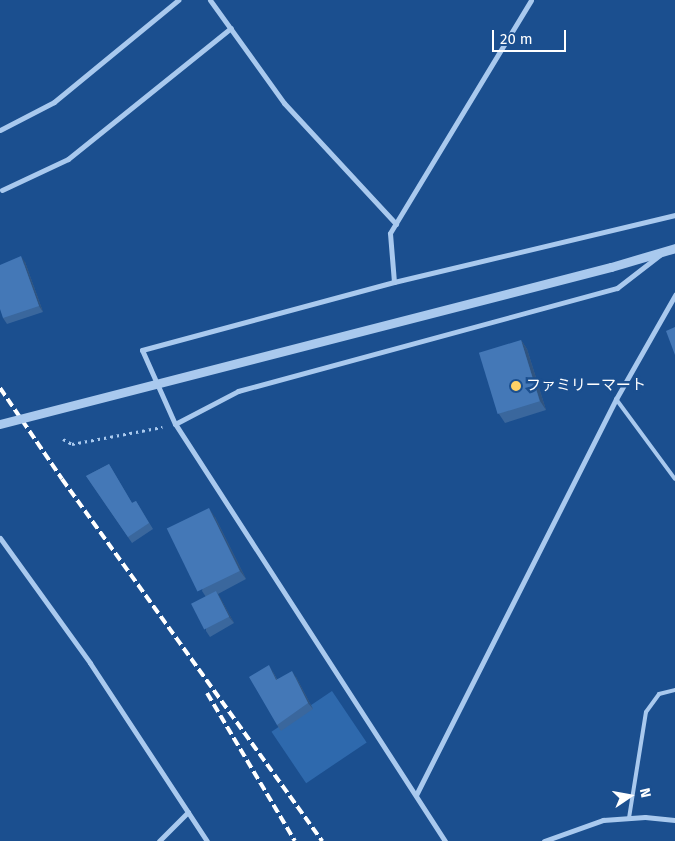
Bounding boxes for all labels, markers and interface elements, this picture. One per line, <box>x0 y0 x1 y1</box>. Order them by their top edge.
scale bar <box>495 20 569 52</box>
text: 20 m <box>500 30 533 48</box>
place label: ファミリーマート <box>526 377 646 395</box>
marker: ファミリーマート <box>510 380 522 392</box>
north arrow <box>605 771 655 821</box>
text: N <box>636 786 654 799</box>

